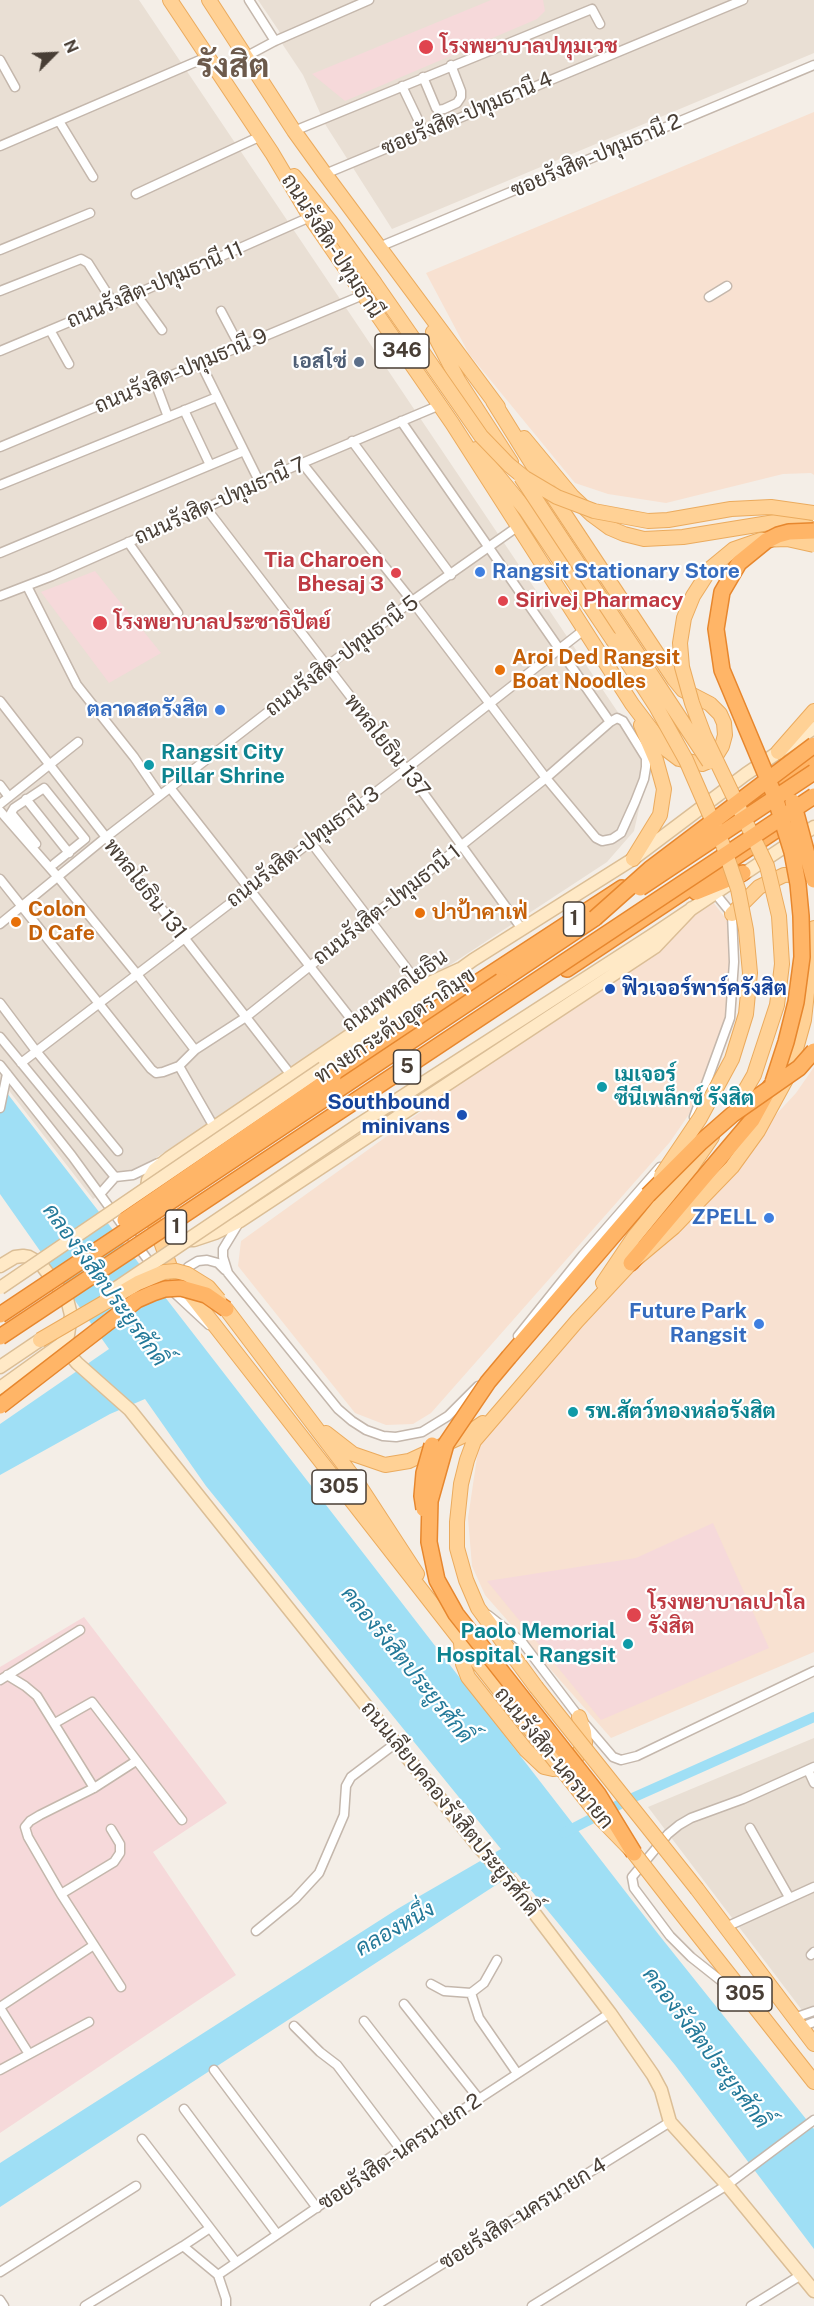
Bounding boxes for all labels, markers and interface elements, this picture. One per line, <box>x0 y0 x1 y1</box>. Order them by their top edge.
north arrow <box>24 24 84 84</box>
place label: โรงพยาบาลปทุมเวช <box>440 34 618 60</box>
text: N <box>60 37 82 56</box>
marker: โรงพยาบาลปทุมเวช <box>417 38 435 56</box>
district label: รังสิต <box>197 47 269 87</box>
street label: ซอยรังสิต-ปทุมธานี 4 <box>378 67 556 161</box>
street label: ซอยรังสิต-ปทุมธานี 2 <box>507 109 685 203</box>
street label: ถนนรังสิต-ปทุมธานี <box>276 169 388 323</box>
street label: ถนนรังสิต-ปทุมธานี 11 <box>63 236 247 334</box>
street label: ถนนรังสิต-ปทุมธานี 9 <box>91 323 271 419</box>
road number: 346 <box>375 334 429 368</box>
place label: เอสโซ่ <box>292 349 347 375</box>
marker: เอสโซ่ <box>352 355 366 369</box>
street label: ถนนรังสิต-ปทุมธานี 7 <box>131 452 309 550</box>
place label: Tia Charoen Bhesaj 3 <box>264 548 384 598</box>
place label: Rangsit Stationary Store <box>492 559 740 585</box>
marker: Rangsit Stationary Store <box>473 565 487 579</box>
marker: Tia Charoen Bhesaj 3 <box>389 566 403 580</box>
place label: Sirivej Pharmacy <box>515 588 683 614</box>
street label: ถนนรังสิต-ปทุมธานี 5 <box>260 590 424 722</box>
marker: Sirivej Pharmacy <box>496 594 510 608</box>
place label: โรงพยาบาลประชาธิปัตย์ <box>114 610 331 636</box>
marker: โรงพยาบาลประชาธิปัตย์ <box>91 614 109 632</box>
place label: Aroi Ded Rangsit Boat Noodles <box>512 645 680 695</box>
marker: Aroi Ded Rangsit Boat Noodles <box>493 663 507 677</box>
street label: พหลโยธิน 137 <box>339 689 435 803</box>
place label: ตลาดสดรังสิต <box>87 697 208 723</box>
marker: ตลาดสดรังสิต <box>213 703 227 717</box>
place label: Rangsit City Pillar Shrine <box>161 740 285 790</box>
marker: Rangsit City Pillar Shrine <box>142 758 156 772</box>
street label: ถนนรังสิต-ปทุมธานี 3 <box>221 781 385 913</box>
street label: พหลโยธิน 131 <box>98 834 192 944</box>
street label: ถนนรังสิต-ปทุมธานี 1 <box>308 839 466 971</box>
place label: Colon D Cafe <box>28 897 95 947</box>
place label: ปาป้าคาเฟ่ <box>432 900 528 926</box>
road number: 1 <box>564 902 584 936</box>
marker: ปาป้าคาเฟ่ <box>413 906 427 920</box>
marker: Colon D Cafe <box>9 915 23 929</box>
street label: ถนนพหลโยธิน <box>337 944 453 1038</box>
street label: ทางยกระดับอุตราภิมุข <box>310 963 480 1089</box>
place label: ฟิวเจอร์พาร์ครังสิต <box>622 976 787 1002</box>
marker: ฟิวเจอร์พาร์ครังสิต <box>603 982 617 996</box>
road number: 5 <box>394 1050 420 1084</box>
place label: เมเจอร์ ซีนีเพล็กซ์ รังสิต <box>614 1062 754 1112</box>
marker: เมเจอร์ ซีนีเพล็กซ์ รังสิต <box>595 1080 609 1094</box>
place label: Southbound minivans <box>327 1090 450 1140</box>
marker: Southbound minivans <box>455 1108 469 1122</box>
water label: คลองรังสิตประยูรศักดิ์ <box>37 1199 173 1371</box>
place label: ZPELL <box>692 1205 757 1231</box>
road number: 1 <box>166 1210 186 1244</box>
marker: ZPELL <box>762 1211 776 1225</box>
place label: Future Park Rangsit <box>629 1299 747 1349</box>
marker: Future Park Rangsit <box>752 1317 766 1331</box>
place label: รพ.สัตว์ทองหล่อรังสิต <box>585 1399 776 1425</box>
marker: รพ.สัตว์ทองหล่อรังสิต <box>566 1405 580 1419</box>
road number: 305 <box>312 1470 366 1504</box>
water label: คลองรังสิตประยูรศักดิ์ <box>335 1581 479 1749</box>
place label: โรงพยาบาลเปาโล รังสิต <box>648 1590 805 1640</box>
marker: โรงพยาบาลเปาโล รังสิต <box>625 1606 643 1624</box>
place label: Paolo Memorial Hospital - Rangsit <box>436 1619 616 1669</box>
marker: Paolo Memorial Hospital - Rangsit <box>621 1637 635 1651</box>
street label: ถนนรังสิต-นครนายก <box>489 1682 619 1834</box>
street label: ถนนเลียบคลองรังสิตประยูรศักดิ์ <box>356 1697 544 1921</box>
water label: คลองหนึ่ง <box>351 1896 439 1962</box>
water label: คลองรังสิตประยูรศักดิ์ <box>637 1962 775 2134</box>
road number: 305 <box>718 1977 772 2011</box>
street label: ซอยรังสิต-นครนายก 2 <box>314 2088 486 2216</box>
street label: ซอยรังสิต-นครนายก 4 <box>435 2152 611 2276</box>

